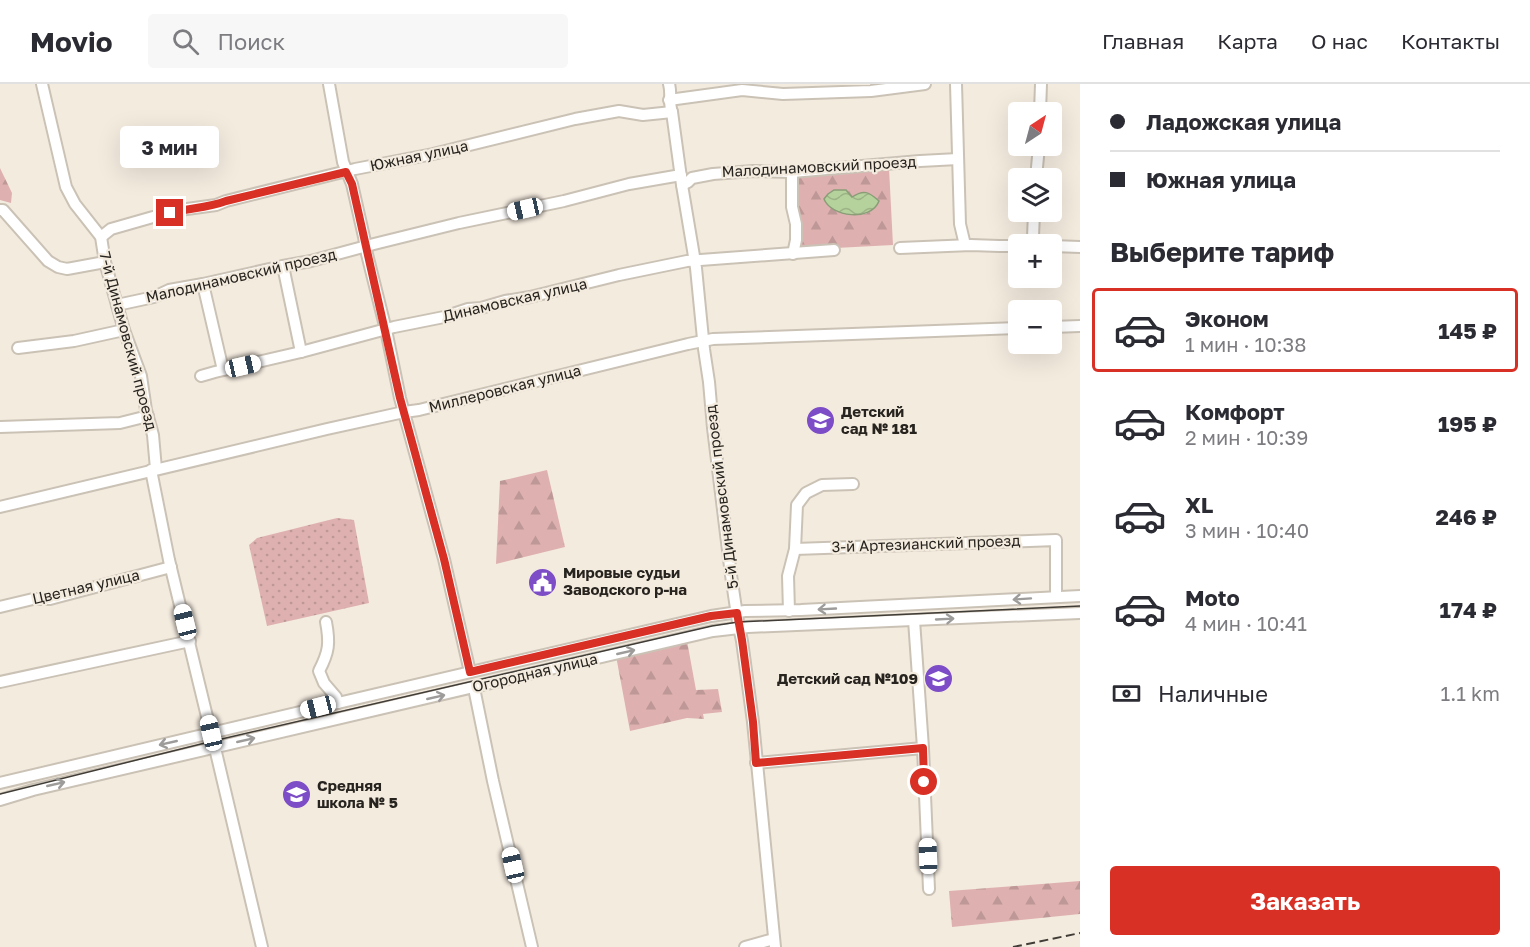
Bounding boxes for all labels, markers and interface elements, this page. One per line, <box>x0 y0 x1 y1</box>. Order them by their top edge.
search box <box>148 14 568 68</box>
text: Movio <box>30 25 112 58</box>
icon: search <box>169 25 202 58</box>
text: Поиск <box>217 28 285 55</box>
text: Главная <box>1102 28 1184 54</box>
text: Карта <box>1217 28 1278 54</box>
text: О нас <box>1311 28 1368 54</box>
text: Контакты <box>1401 28 1500 54</box>
north arrow <box>1008 102 1062 156</box>
map controls <box>1008 102 1062 354</box>
text: Ладожская улица <box>1146 108 1341 135</box>
callout: 3 мин <box>120 126 219 168</box>
text: 3 мин <box>142 135 198 159</box>
street label: Южная улица <box>368 136 470 174</box>
street label: Малодинамовский проезд <box>721 152 917 180</box>
text: Южная улица <box>1146 166 1296 193</box>
button: layers <box>1008 168 1062 222</box>
car <box>505 196 545 222</box>
route end <box>156 199 183 226</box>
button: + <box>1008 234 1062 288</box>
text: Выберите тариф <box>1110 236 1334 268</box>
street label: Малодинамовский проезд <box>144 244 338 306</box>
street label: 7-й Динамовский проезд <box>96 249 162 432</box>
street label: Динамовская улица <box>441 274 589 324</box>
button: − <box>1008 300 1062 354</box>
icon: car <box>1113 303 1167 357</box>
text: Эконом <box>1185 305 1269 332</box>
text: 145 ₽ <box>1438 317 1497 344</box>
text: 1 мин · 10:38 <box>1185 332 1307 356</box>
car <box>223 353 263 379</box>
street label: Миллеровская улица <box>427 360 583 416</box>
icon: car <box>1113 396 1167 450</box>
text: Комфорт <box>1185 398 1285 425</box>
place label: Детский сад № 181 <box>841 402 917 437</box>
street label: 5-й Динамовский проезд <box>701 404 741 590</box>
school or university icon: Детский сад № 181 <box>804 405 836 437</box>
text: 195 ₽ <box>1438 410 1497 437</box>
text: 2 мин · 10:39 <box>1185 425 1308 449</box>
icon: car <box>1113 489 1167 543</box>
text: XL <box>1185 491 1213 518</box>
text: 246 ₽ <box>1436 503 1497 530</box>
text: 3 мин · 10:40 <box>1185 518 1309 542</box>
street label: 3-й Артезианский проезд <box>831 531 1021 555</box>
place label: Мировые судьи Заводского р-на <box>563 563 687 598</box>
street label: Цветная улица <box>30 565 141 607</box>
public building icon: Мировые судьи Заводского р-на <box>526 566 558 598</box>
icon: car <box>1113 582 1167 636</box>
text: Moto <box>1185 584 1240 611</box>
one-way arrow <box>1012 594 1032 605</box>
text: 174 ₽ <box>1440 596 1497 623</box>
car <box>172 602 198 642</box>
one-way arrow <box>817 604 837 615</box>
text: 4 мин · 10:41 <box>1185 611 1307 635</box>
one-way arrow <box>934 613 954 624</box>
one-way arrow <box>616 645 635 657</box>
street label: Огородная улица <box>470 649 599 695</box>
school or university icon: Детский сад №109 <box>923 663 955 695</box>
place label: Детский сад №109 <box>777 669 918 687</box>
icon: cash <box>1110 677 1143 710</box>
text: Наличные <box>1158 680 1268 707</box>
text: 1.1 km <box>1441 681 1500 705</box>
one-way arrow <box>427 690 446 702</box>
car <box>298 694 338 720</box>
car <box>198 713 224 753</box>
one-way arrow <box>236 734 256 745</box>
one-way arrow <box>159 738 178 750</box>
route start <box>910 768 937 795</box>
place label: Средняя школа № 5 <box>317 776 398 811</box>
one-way arrow <box>47 778 66 790</box>
school or university icon: Средняя школа № 5 <box>280 779 312 811</box>
car <box>918 838 938 874</box>
car <box>500 845 526 885</box>
button: Заказать <box>1110 866 1500 935</box>

